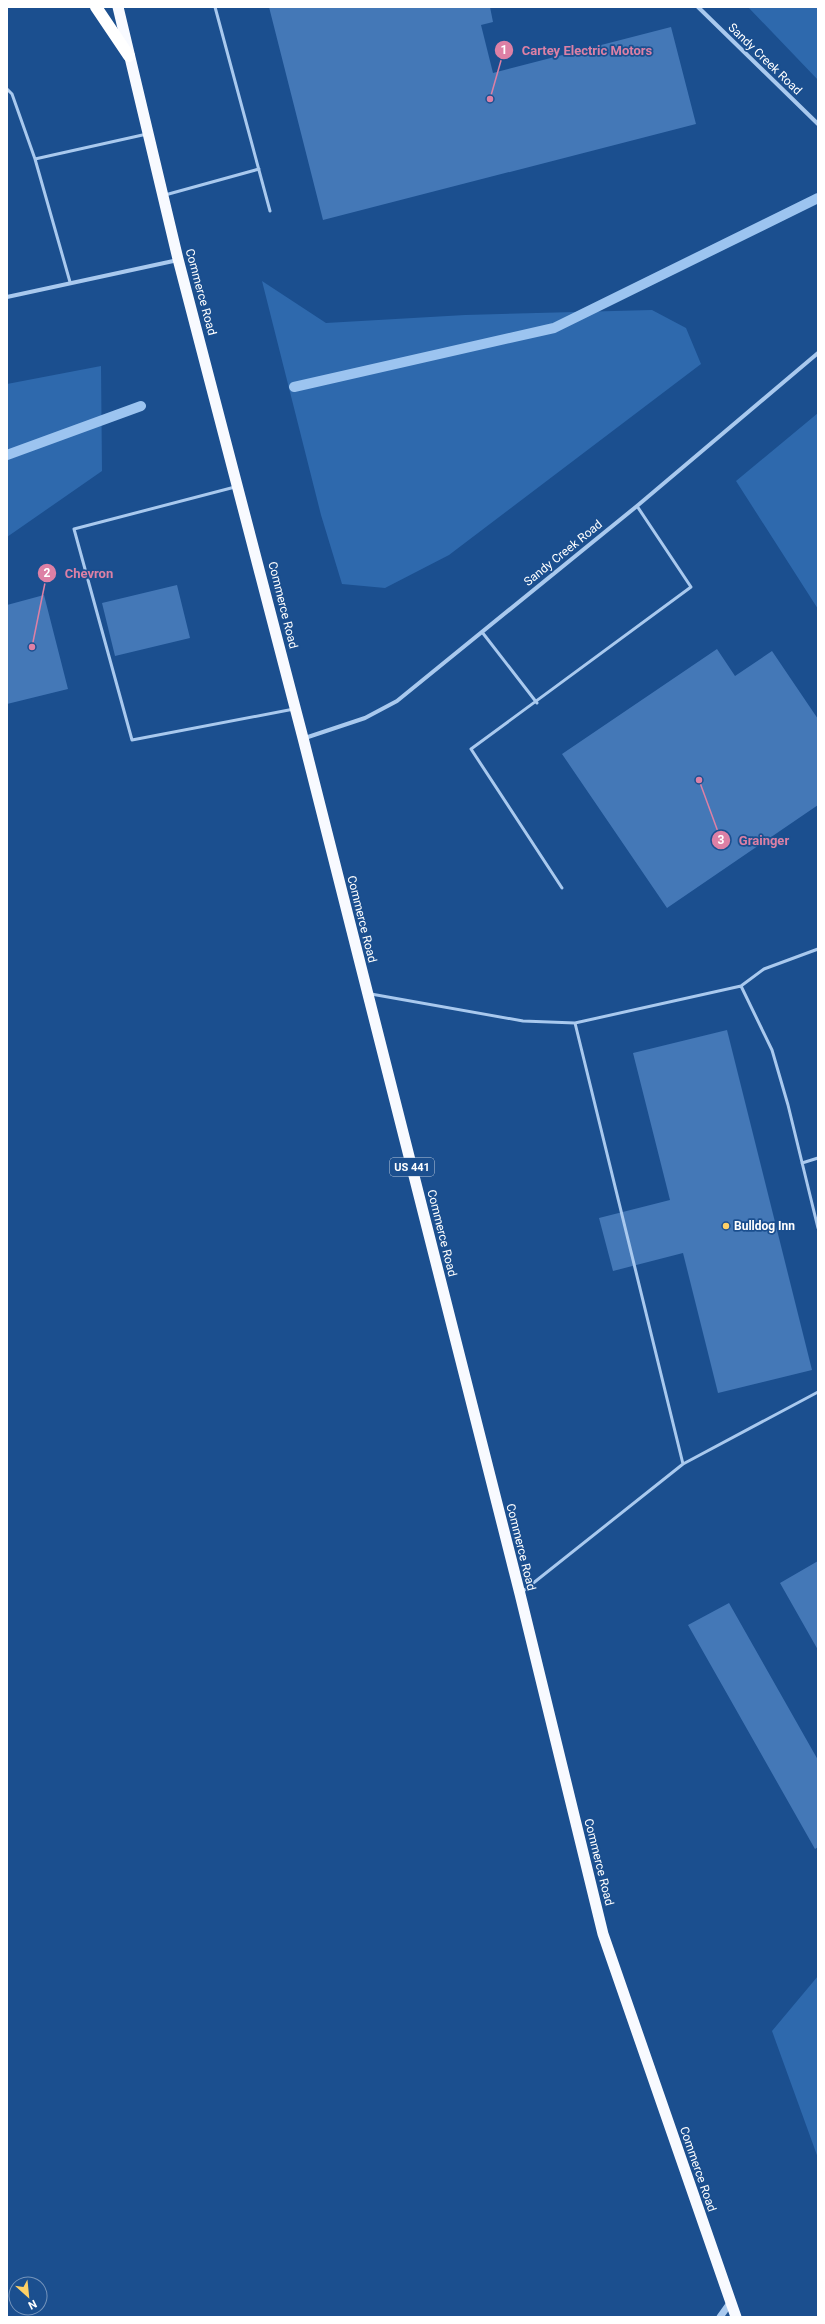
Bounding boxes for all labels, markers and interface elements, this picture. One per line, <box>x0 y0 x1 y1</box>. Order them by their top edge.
street label: Sandy Creek Road <box>725 20 805 98</box>
callout: Cartey Electric Motors <box>494 38 660 63</box>
text: 1 <box>501 43 507 57</box>
text: Cartey Electric Motors <box>522 43 653 58</box>
street label: Commerce Road <box>183 247 219 337</box>
street label: Sandy Creek Road <box>521 517 605 589</box>
street label: Commerce Road <box>265 560 301 650</box>
callout: Chevron <box>37 561 121 586</box>
text: 2 <box>44 566 51 580</box>
text: Chevron <box>65 566 113 581</box>
callout: Grainger <box>711 828 797 853</box>
text: 3 <box>718 833 725 847</box>
text: Grainger <box>739 833 789 848</box>
street label: Commerce Road <box>344 874 380 964</box>
road number: US 441 <box>390 1158 434 1176</box>
street label: Commerce Road <box>424 1188 460 1278</box>
place label: Bulldog Inn <box>734 1219 795 1233</box>
marker: Bulldog Inn <box>721 1221 731 1231</box>
street label: Commerce Road <box>503 1502 539 1592</box>
street label: Commerce Road <box>581 1817 617 1907</box>
street label: Commerce Road <box>677 2125 719 2213</box>
north arrow <box>8 2276 48 2316</box>
text: N <box>26 2297 39 2312</box>

